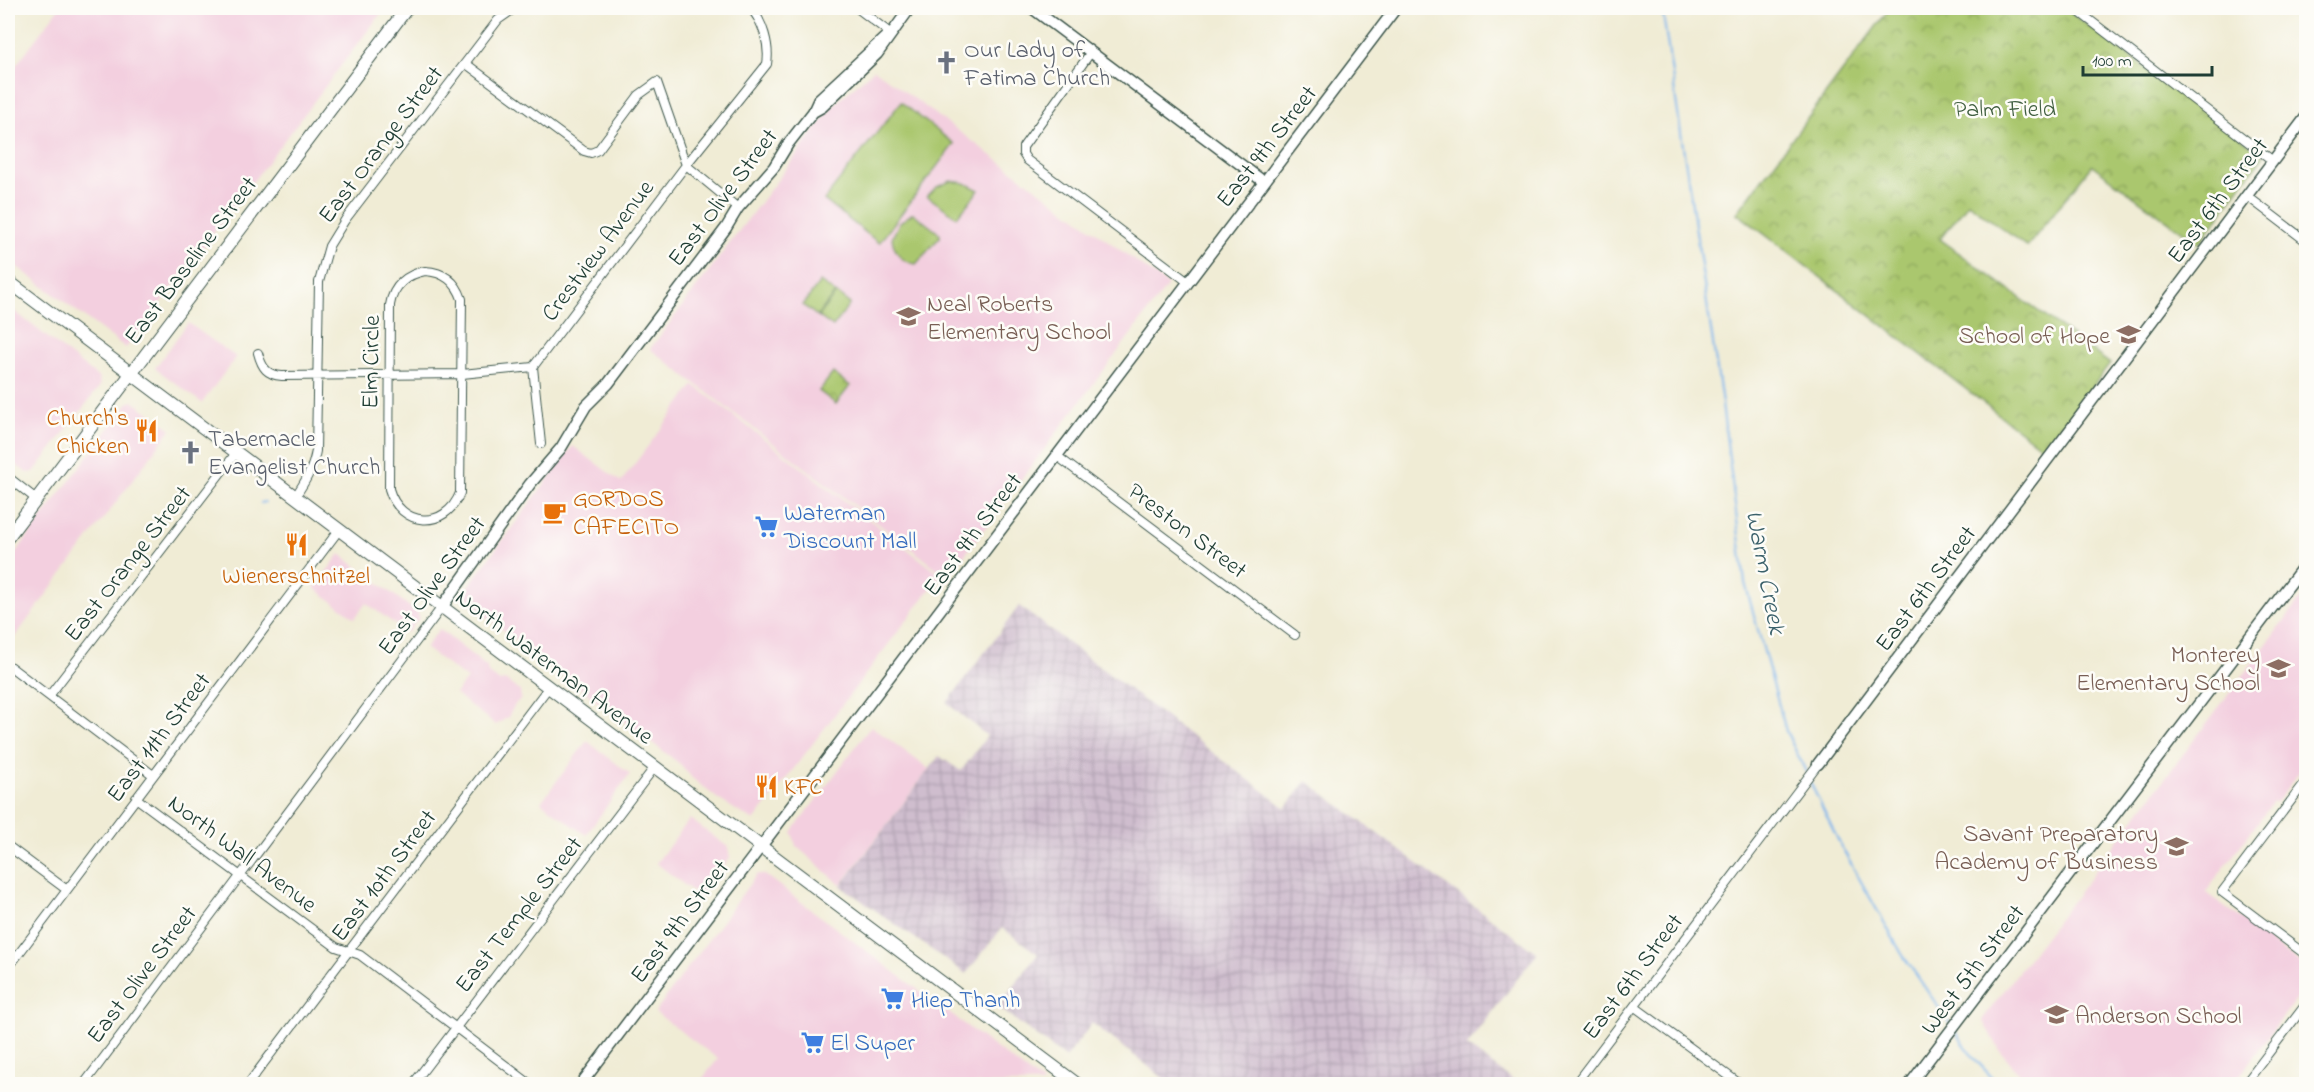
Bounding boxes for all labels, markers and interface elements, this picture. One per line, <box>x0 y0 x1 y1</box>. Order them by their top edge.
place label: Our Lady of Fatima Church <box>963 34 1110 97</box>
scale bar <box>2083 39 2212 77</box>
text: 100 m <box>2092 49 2132 75</box>
church icon: Our Lady of Fatima Church <box>933 50 959 76</box>
street label: East Orange Street <box>311 59 453 232</box>
street label: East 9th Street <box>1209 79 1327 216</box>
park label: Palm Field <box>1954 93 2057 128</box>
street label: East Olive Street <box>660 122 788 275</box>
street label: East 6th Street <box>2160 131 2278 272</box>
street label: East Baseline Street <box>117 170 267 353</box>
street label: Crestview Avenue <box>534 173 664 330</box>
place label: Neal Roberts Elementary School <box>927 288 1111 352</box>
school or university icon: Neal Roberts Elementary School <box>896 304 922 330</box>
street label: Elm Circle <box>354 315 391 409</box>
place label: School of Hope <box>1958 320 2110 355</box>
school or university icon: School of Hope <box>2115 322 2141 348</box>
place label: Church's Chicken <box>47 402 129 465</box>
restaurant icon: Church's Chicken <box>134 418 160 444</box>
place label: Tabernacle Evangelist Church <box>208 423 381 486</box>
church icon: Tabernacle Evangelist Church <box>177 439 203 465</box>
street label: East 9th Street <box>916 466 1032 605</box>
street label: Preston Street <box>1119 475 1254 589</box>
street label: East Orange Street <box>57 479 201 650</box>
place label: GORDOS CAFECITO <box>573 483 679 546</box>
place label: Waterman Discount Mall <box>783 497 916 560</box>
cafe icon: GORDOS CAFECITO <box>542 499 568 525</box>
water label: Warm Creek <box>1733 507 1795 640</box>
street label: East Olive Street <box>370 509 496 664</box>
supermarket icon: Waterman Discount Mall <box>753 513 779 539</box>
street label: East 6th Street <box>1868 519 1986 660</box>
restaurant icon: Wienerschnitzel <box>283 532 309 558</box>
place label: Wienerschnitzel <box>222 560 370 595</box>
street label: North Waterman Avenue <box>447 582 660 755</box>
place label: Monterey Elementary School <box>2076 639 2260 703</box>
school or university icon: Monterey Elementary School <box>2265 655 2291 681</box>
street label: East 11th Street <box>99 666 221 811</box>
place label: KFC <box>784 771 822 806</box>
restaurant icon: KFC <box>753 773 779 799</box>
street label: North Wall Avenue <box>159 787 324 923</box>
street label: East 10th Street <box>324 803 446 950</box>
place label: Savant Preparatory Academy of Business <box>1934 818 2158 882</box>
street label: East Temple Street <box>448 830 592 1001</box>
school or university icon: Savant Preparatory Academy of Business <box>2163 834 2189 860</box>
street label: East 9th Street <box>623 853 739 992</box>
street label: West 5th Street <box>1913 898 2035 1043</box>
street label: East Olive Street <box>79 899 207 1052</box>
street label: East 6th Street <box>1575 907 1693 1048</box>
place label: Hiep Thanh <box>911 984 1020 1019</box>
supermarket icon: Hiep Thanh <box>880 986 906 1012</box>
place label: Anderson School <box>2075 1000 2242 1035</box>
school or university icon: Anderson School <box>2044 1002 2070 1028</box>
place label: El Super <box>830 1027 915 1062</box>
supermarket icon: El Super <box>799 1029 825 1055</box>

